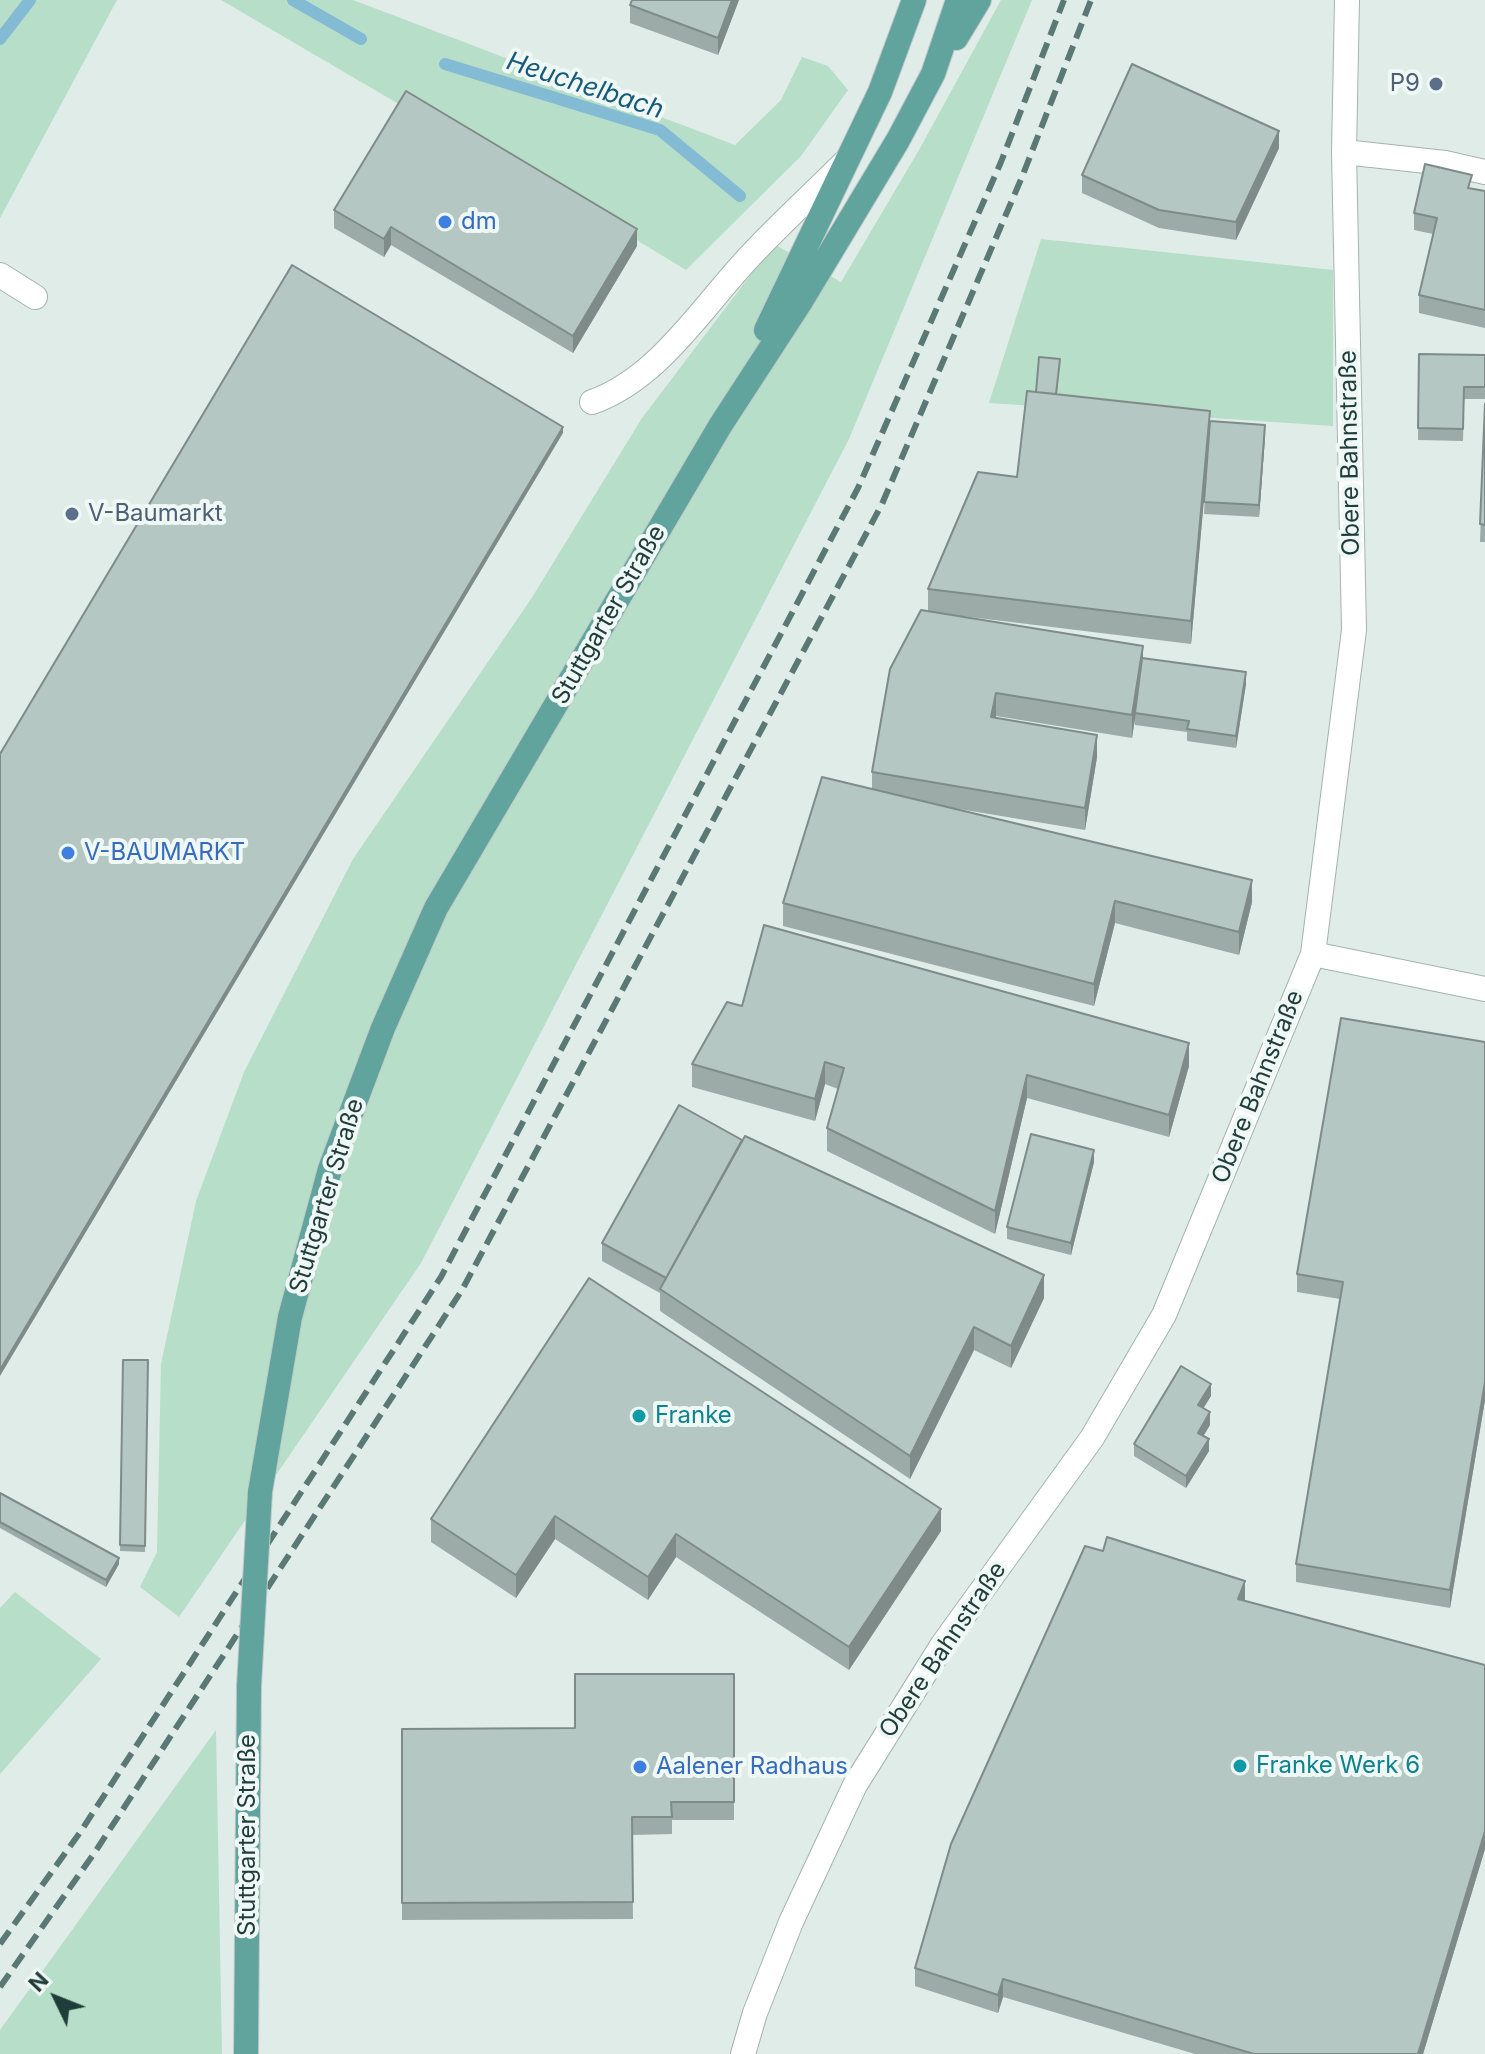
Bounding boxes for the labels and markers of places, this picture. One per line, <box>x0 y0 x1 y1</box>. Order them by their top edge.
place label: P9 <box>1390 70 1420 98</box>
marker: P9 <box>1427 75 1445 93</box>
place label: dm <box>461 208 497 236</box>
marker: dm <box>436 213 454 231</box>
place label: V-Baumarkt <box>88 500 223 528</box>
marker: V-Baumarkt <box>63 505 81 523</box>
place label: V-BAUMARKT <box>84 839 245 867</box>
marker: V-BAUMARKT <box>59 844 77 862</box>
place label: Franke <box>655 1402 732 1430</box>
marker: Franke <box>630 1407 648 1425</box>
place label: Franke Werk 6 <box>1256 1752 1420 1780</box>
place label: Aalener Radhaus <box>656 1753 848 1781</box>
marker: Franke Werk 6 <box>1231 1757 1249 1775</box>
marker: Aalener Radhaus <box>631 1758 649 1776</box>

